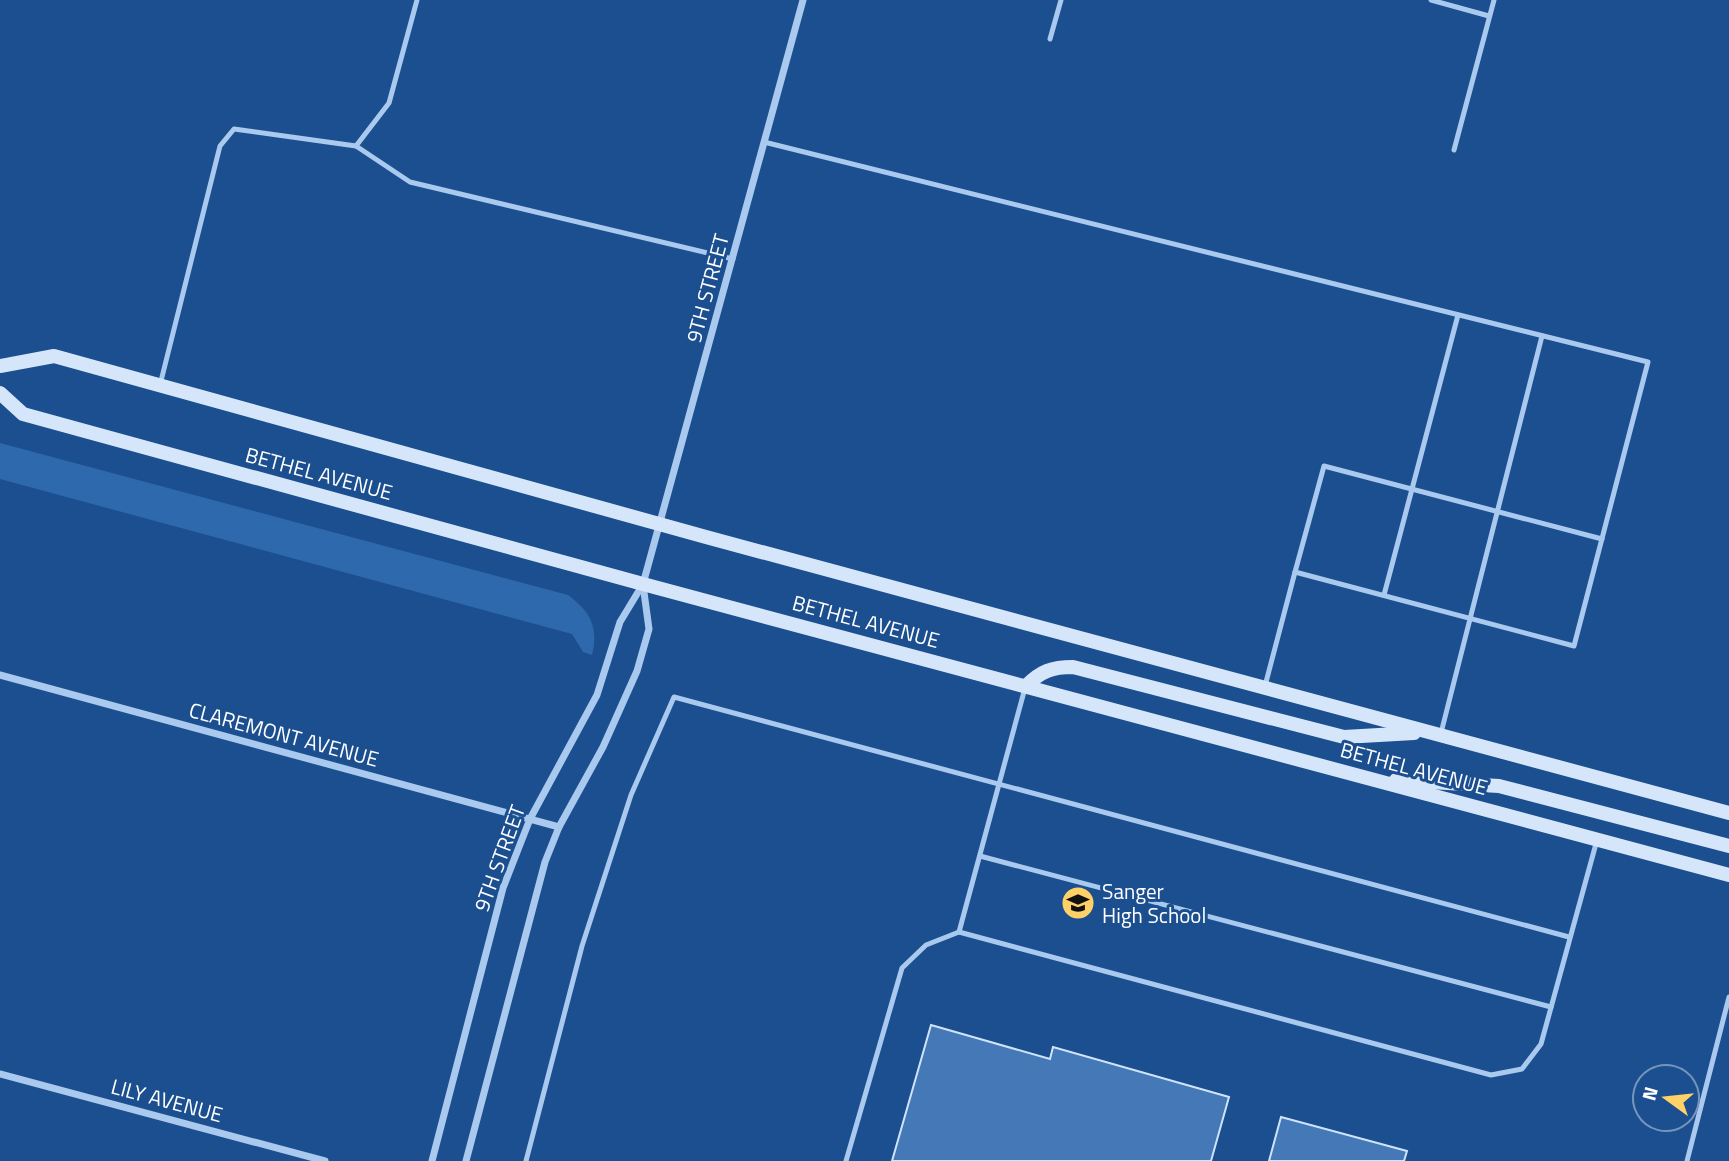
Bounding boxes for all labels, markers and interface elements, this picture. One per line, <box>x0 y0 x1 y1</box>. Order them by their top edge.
street label: 9TH STREET <box>677 230 737 346</box>
street label: BETHEL AVENUE <box>242 438 396 508</box>
street label: BETHEL AVENUE <box>789 586 943 656</box>
street label: CLAREMONT AVENUE <box>186 693 382 775</box>
street label: BETHEL AVENUE <box>1337 733 1491 803</box>
street label: 9TH STREET <box>465 800 533 916</box>
place label: Sanger High School <box>1102 875 1206 931</box>
school or university icon: Sanger High School <box>1059 884 1097 922</box>
north arrow <box>1631 1063 1701 1133</box>
street label: LILY AVENUE <box>108 1070 226 1130</box>
text: N <box>1633 1083 1665 1104</box>

